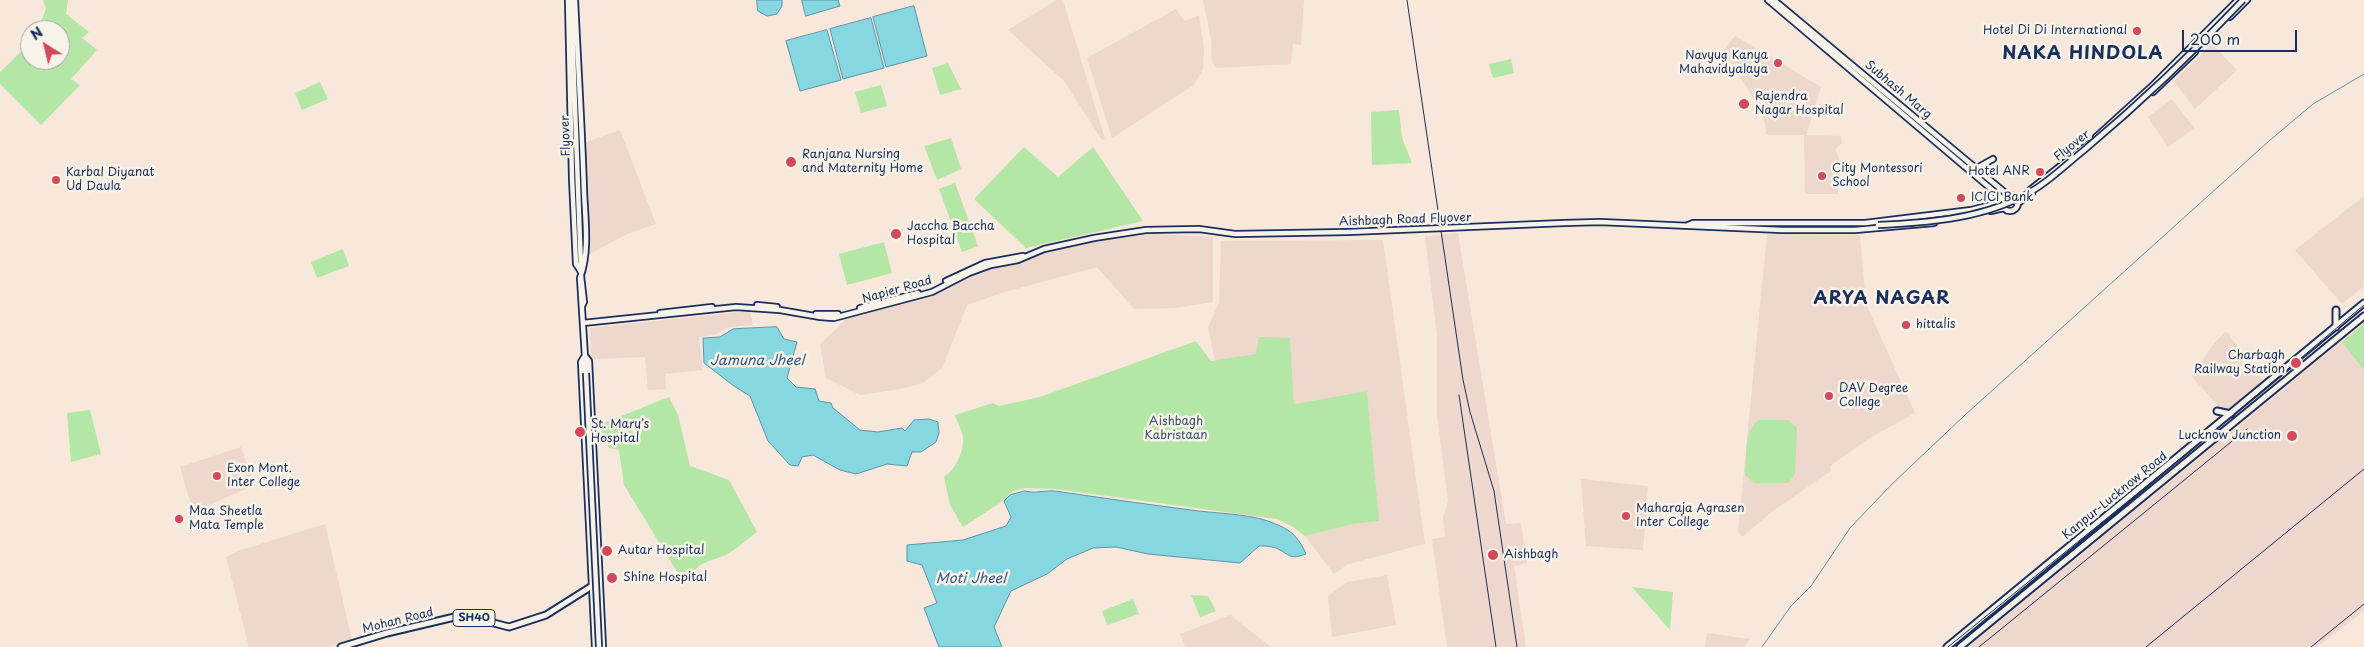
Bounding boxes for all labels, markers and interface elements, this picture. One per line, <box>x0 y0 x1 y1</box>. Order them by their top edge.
north arrow <box>20 20 70 70</box>
scale bar <box>2184 20 2299 52</box>
text: N <box>26 22 47 45</box>
place label: Hotel Di Di International <box>1983 24 2127 38</box>
marker: Hotel Di Di International <box>2131 25 2143 37</box>
text: 200 m <box>2190 27 2240 50</box>
district label: NAKA HINDOLA <box>2001 43 2165 65</box>
place label: Navyug Kanya Mahavidyalaya <box>1679 49 1768 77</box>
marker: Navyug Kanya Mahavidyalaya <box>1772 57 1784 69</box>
street label: Subhash Marg <box>1862 58 1934 122</box>
place label: Rajendra Nagar Hospital <box>1755 90 1844 118</box>
marker: Rajendra Nagar Hospital <box>1737 97 1751 111</box>
street label: Flyover <box>558 115 574 157</box>
street label: Flyover <box>2051 127 2093 165</box>
place label: Ranjana Nursing and Maternity Home <box>802 148 923 176</box>
marker: Ranjana Nursing and Maternity Home <box>784 155 798 169</box>
place label: City Montessori School <box>1832 162 1923 190</box>
place label: Hotel ANR <box>1968 165 2030 179</box>
place label: Karbal Diyanat Ud Daula <box>66 166 154 194</box>
marker: Hotel ANR <box>2034 166 2046 178</box>
marker: City Montessori School <box>1816 170 1828 182</box>
marker: Karbal Diyanat Ud Daula <box>50 174 62 186</box>
place label: ICICI Bank <box>1971 191 2033 205</box>
marker: ICICI Bank <box>1955 192 1967 204</box>
street label: Aishbagh Road Flyover <box>1339 210 1471 230</box>
place label: Jaccha Baccha Hospital <box>907 220 994 248</box>
marker: Jaccha Baccha Hospital <box>889 227 903 241</box>
street label: Napier Road <box>861 273 933 307</box>
district label: ARYA NAGAR <box>1812 288 1952 310</box>
place label: hittalis <box>1916 318 1955 332</box>
marker: hittalis <box>1900 319 1912 331</box>
place label: Charbagh Railway Station <box>2194 349 2285 377</box>
water label: Jamuna Jheel <box>710 353 804 369</box>
marker: Charbagh Railway Station <box>2289 356 2303 370</box>
place label: DAV Degree College <box>1839 382 1909 410</box>
marker: DAV Degree College <box>1823 390 1835 402</box>
park label: Aishbagh Kabristaan <box>1144 415 1208 443</box>
place label: St. Mary's Hospital <box>591 418 649 446</box>
marker: St. Mary's Hospital <box>573 425 587 439</box>
place label: Lucknow Junction <box>2178 429 2281 443</box>
marker: Lucknow Junction <box>2285 429 2299 443</box>
street label: Kanpur-Lucknow Road <box>2060 449 2170 543</box>
place label: Exon Mont. Inter College <box>227 462 300 490</box>
marker: Exon Mont. Inter College <box>211 470 223 482</box>
place label: Maharaja Agrasen Inter College <box>1636 502 1744 530</box>
place label: Maa Sheetla Mata Temple <box>189 505 264 533</box>
marker: Maharaja Agrasen Inter College <box>1620 510 1632 522</box>
marker: Maa Sheetla Mata Temple <box>173 513 185 525</box>
marker: Autar Hospital <box>600 544 614 558</box>
place label: Autar Hospital <box>618 544 705 558</box>
marker: Aishbagh <box>1486 548 1500 562</box>
place label: Aishbagh <box>1504 548 1558 562</box>
marker: Shine Hospital <box>605 571 619 585</box>
place label: Shine Hospital <box>623 571 707 585</box>
water label: Moti Jheel <box>936 571 1006 587</box>
street label: Mohan Road <box>361 605 435 637</box>
road number: SH40 <box>453 610 495 626</box>

